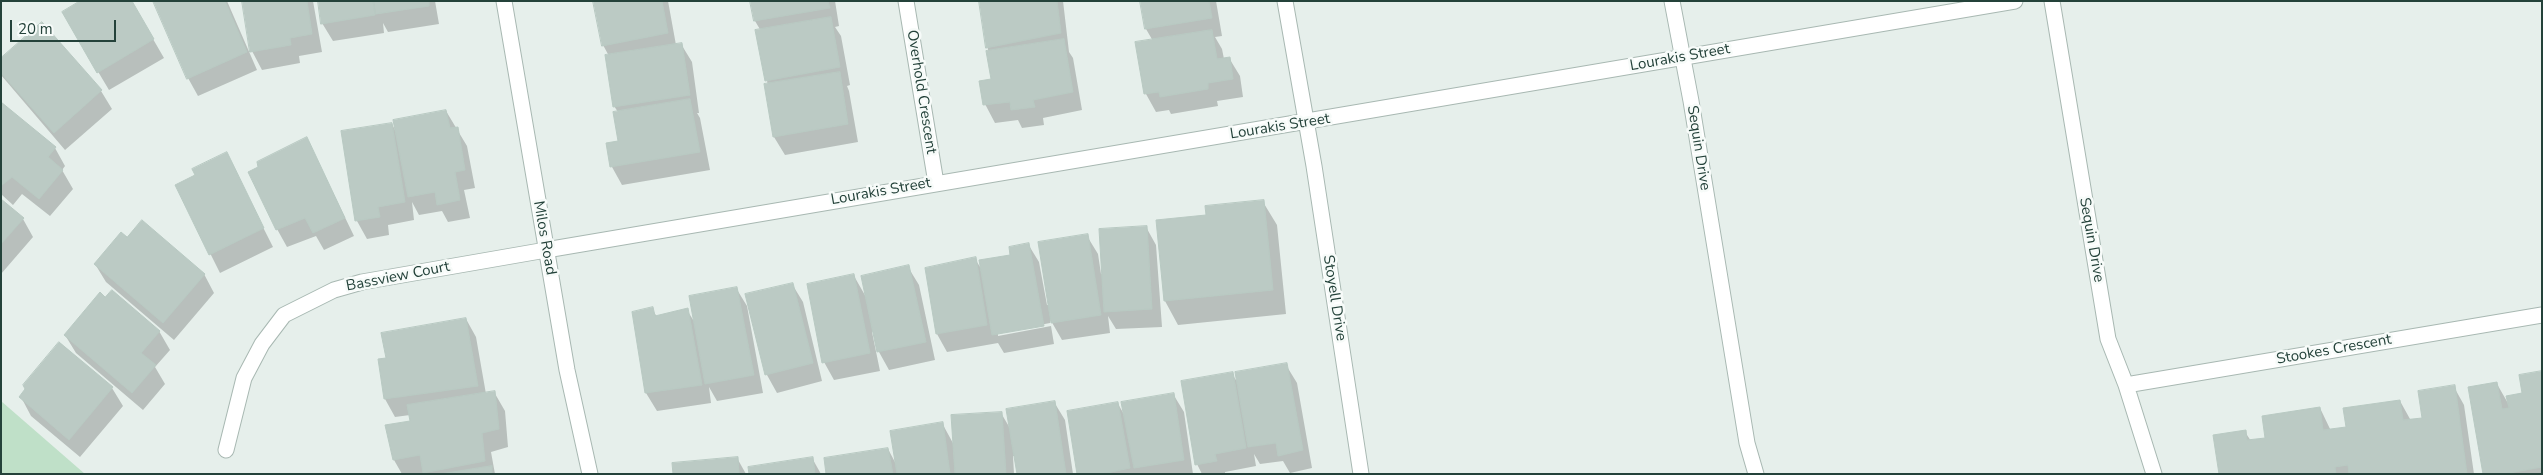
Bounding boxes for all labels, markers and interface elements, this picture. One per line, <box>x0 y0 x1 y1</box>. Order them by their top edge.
scale bar <box>12 10 119 42</box>
text: 20 m <box>18 19 53 39</box>
street label: Overhold Crescent <box>902 29 940 155</box>
street label: Lourakis Street <box>1629 40 1731 76</box>
street label: Sequin Drive <box>1682 104 1714 192</box>
street label: Lourakis Street <box>1229 110 1331 144</box>
street label: Lourakis Street <box>830 174 932 210</box>
street label: Sequin Drive <box>2075 196 2107 284</box>
street label: Milos Road <box>529 200 559 276</box>
street label: Stoyell Drive <box>1318 254 1350 342</box>
street label: Bassview Court <box>345 258 451 296</box>
street label: Stookes Crescent <box>2275 331 2393 369</box>

